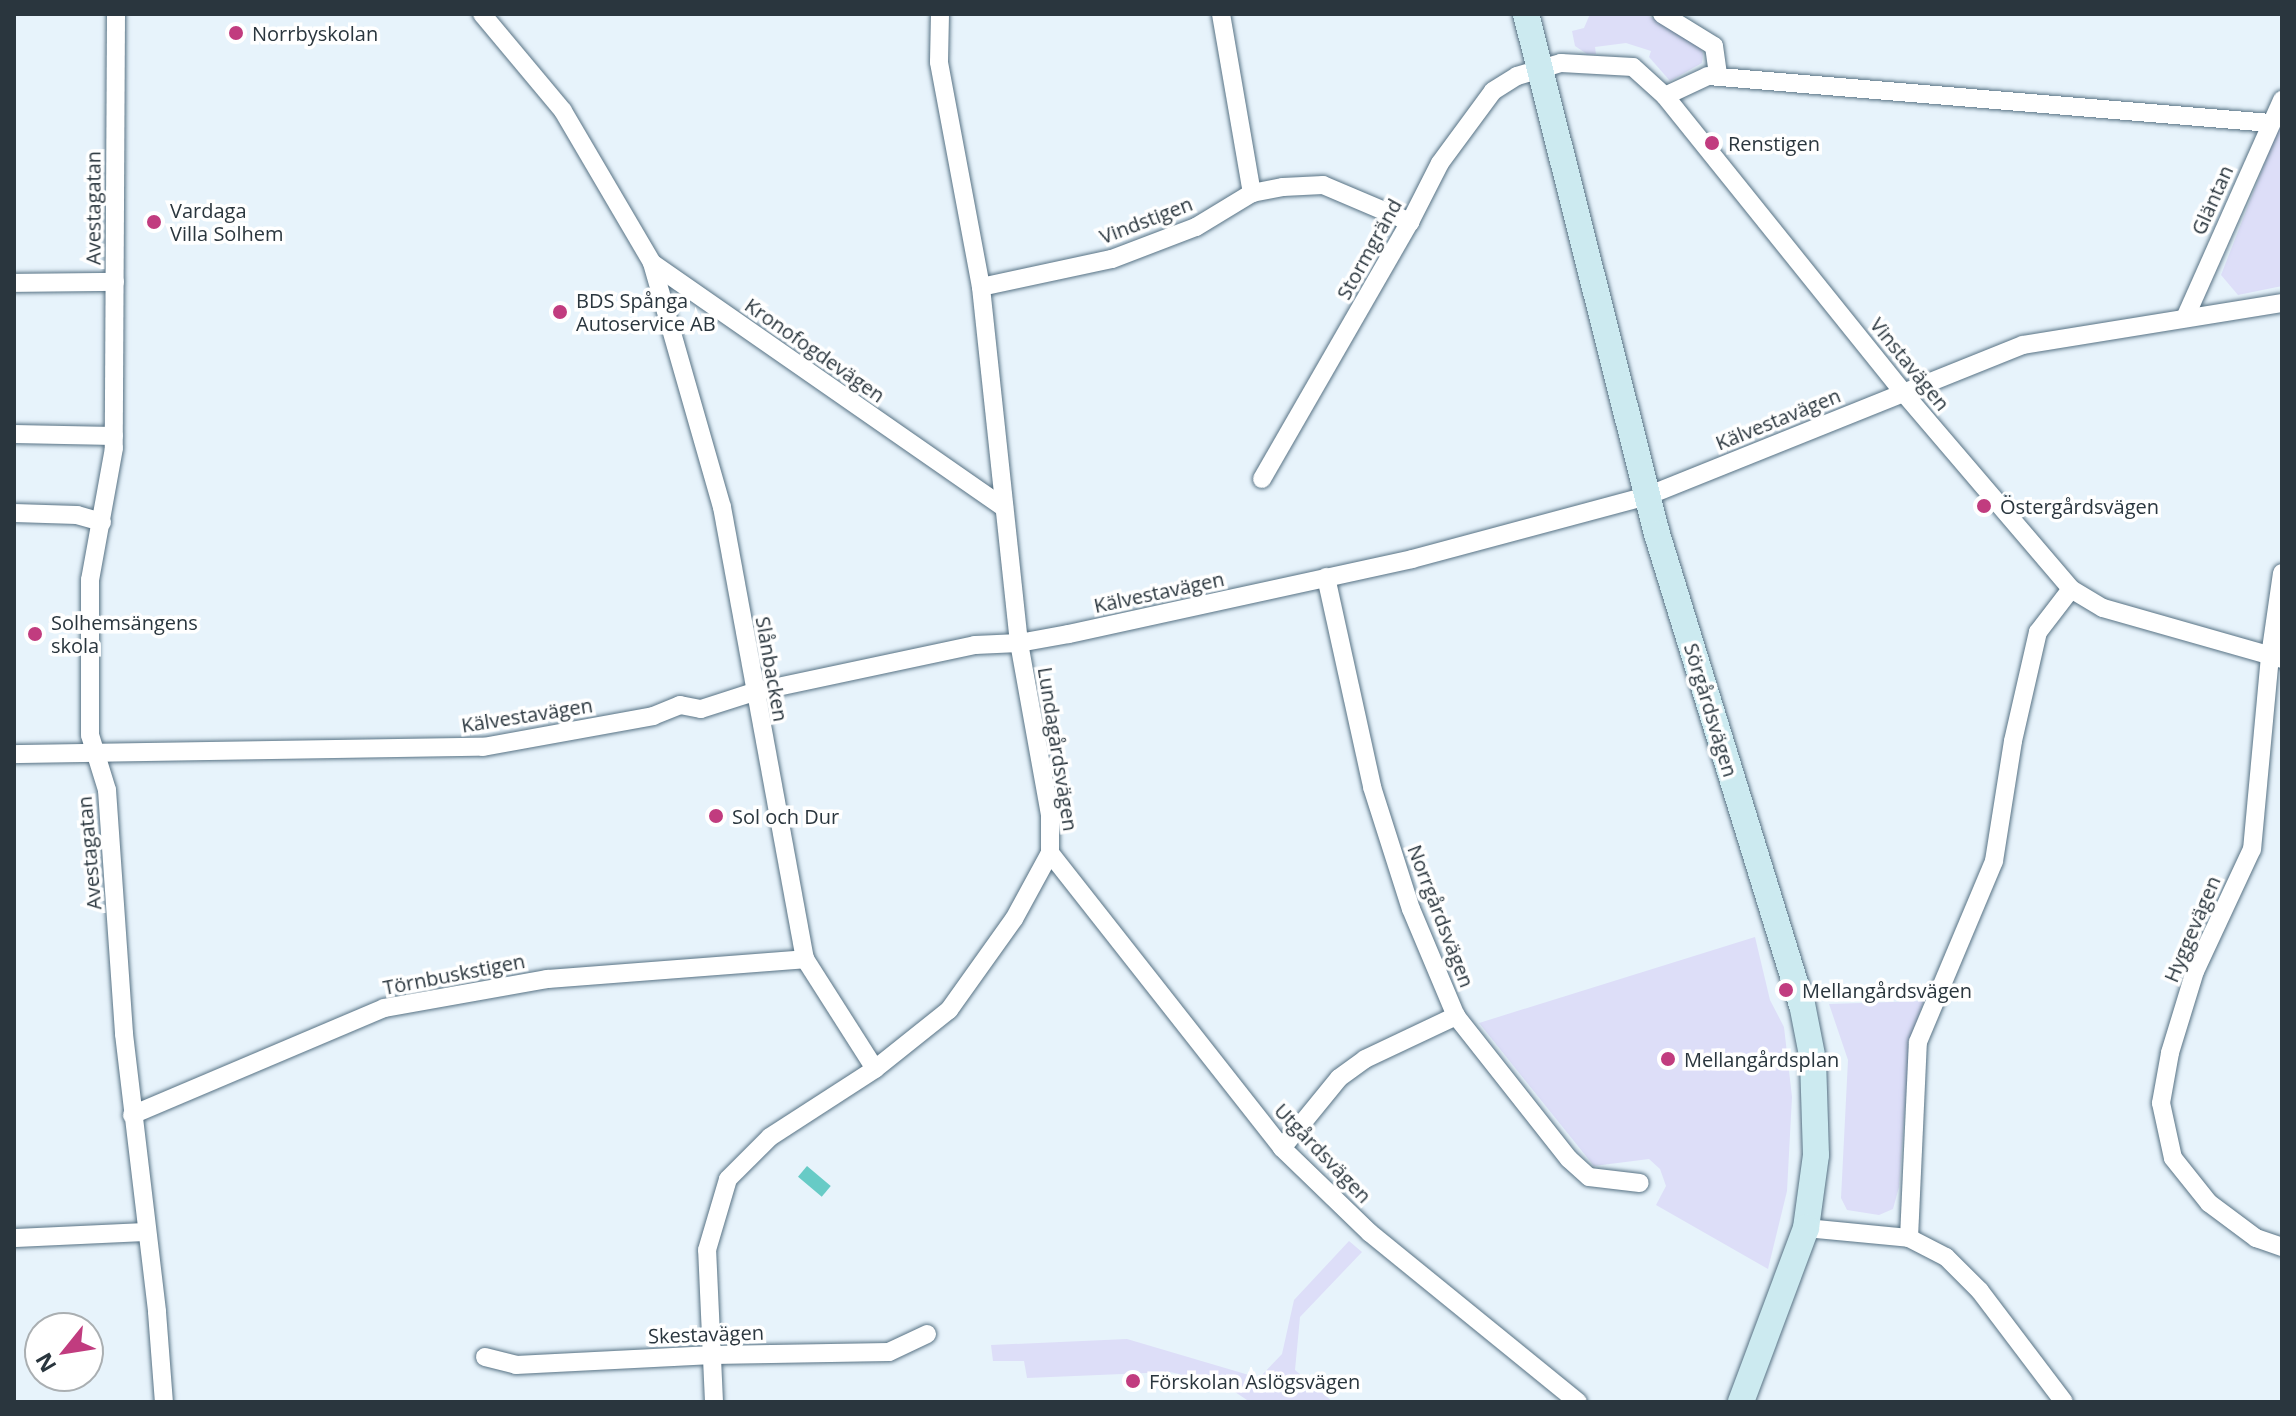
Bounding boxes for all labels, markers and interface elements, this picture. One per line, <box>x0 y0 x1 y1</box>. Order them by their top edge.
place label: Norrbyskolan <box>252 21 378 45</box>
marker: Norrbyskolan <box>227 24 245 42</box>
place label: Renstigen <box>1728 131 1820 155</box>
marker: Renstigen <box>1703 134 1721 152</box>
street label: Avestagatan <box>81 151 105 265</box>
street label: Gläntan <box>2186 162 2238 238</box>
street label: Vindstigen <box>1096 191 1196 249</box>
street label: Stormgränd <box>1331 194 1407 304</box>
place label: Vardaga Villa Solhem <box>170 198 283 245</box>
marker: Vardaga Villa Solhem <box>145 213 163 231</box>
place label: BDS Spånga Autoservice AB <box>576 288 716 335</box>
street label: Kronofogdevägen <box>740 293 890 407</box>
marker: BDS Spånga Autoservice AB <box>551 303 569 321</box>
street label: Vinstavägen <box>1865 313 1955 415</box>
street label: Kälvestavägen <box>1712 383 1844 455</box>
place label: Östergårdsvägen <box>2000 494 2159 518</box>
marker: Östergårdsvägen <box>1975 497 1993 515</box>
street label: Kälvestavägen <box>1092 566 1226 618</box>
place label: Solhemsängens skola <box>51 610 198 657</box>
street label: Slånbacken <box>751 615 793 723</box>
marker: Solhemsängens skola <box>26 625 44 643</box>
street label: Sörgårdsvägen <box>1679 640 1743 780</box>
street label: Lundagårdsvägen <box>1033 665 1083 833</box>
street label: Kälvestavägen <box>460 693 594 737</box>
street label: Avestagatan <box>72 795 106 911</box>
place label: Sol och Dur <box>732 804 839 828</box>
marker: Sol och Dur <box>707 807 725 825</box>
street label: Norrgårdsvägen <box>1403 841 1479 991</box>
street label: Hyggevägen <box>2159 872 2225 986</box>
street label: Törnbuskstigen <box>381 948 527 1000</box>
place label: Mellangårdsvägen <box>1802 978 1972 1002</box>
marker: Mellangårdsvägen <box>1777 981 1795 999</box>
place label: Mellangårdsplan <box>1684 1047 1839 1071</box>
marker: Mellangårdsplan <box>1659 1050 1677 1068</box>
street label: Utgårdsvägen <box>1270 1098 1376 1208</box>
north arrow <box>24 1312 104 1392</box>
street label: Skestavägen <box>648 1320 764 1348</box>
text: N <box>27 1348 62 1378</box>
place label: Förskolan Aslögsvägen <box>1149 1369 1360 1393</box>
marker: Förskolan Aslögsvägen <box>1124 1372 1142 1390</box>

